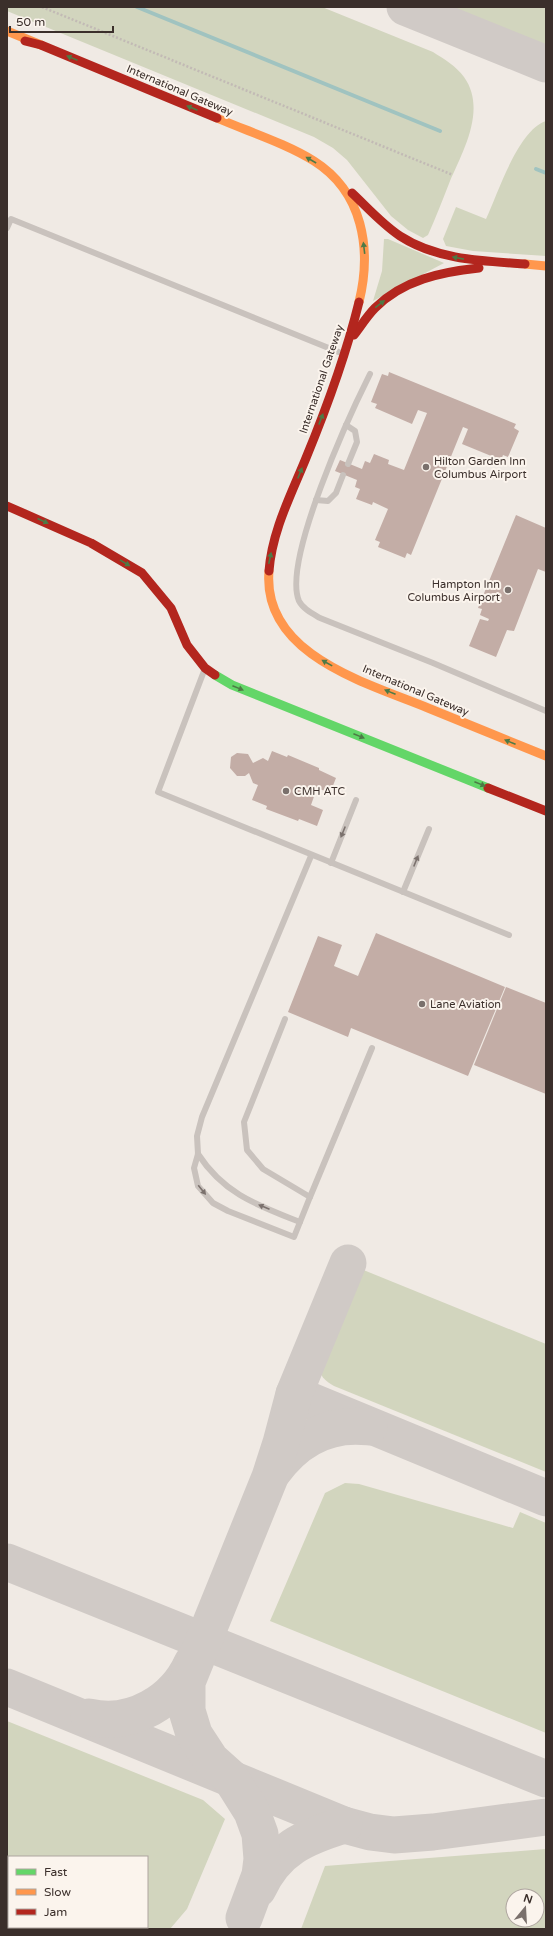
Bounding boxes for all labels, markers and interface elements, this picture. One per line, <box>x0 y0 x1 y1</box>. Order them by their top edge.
scale bar <box>10 8 113 34</box>
text: 50 m <box>16 15 45 29</box>
one-way arrow <box>67 55 78 61</box>
street label: International Gateway <box>125 62 235 119</box>
one-way arrow <box>186 104 198 110</box>
one-way arrow <box>306 156 317 163</box>
one-way arrow <box>361 242 367 255</box>
one-way arrow <box>452 255 464 261</box>
one-way arrow <box>375 300 386 308</box>
street label: International Gateway <box>297 323 346 435</box>
one-way arrow <box>318 413 324 425</box>
place label: Hilton Garden Inn Columbus Airport <box>434 455 527 481</box>
marker: Hilton Garden Inn Columbus Airport <box>421 462 431 472</box>
one-way arrow <box>297 466 303 478</box>
one-way arrow <box>37 518 48 524</box>
one-way arrow <box>267 551 273 564</box>
one-way arrow <box>119 559 131 566</box>
place label: Hampton Inn Columbus Airport <box>407 578 500 604</box>
marker: Hampton Inn Columbus Airport <box>503 585 513 595</box>
one-way arrow <box>321 660 333 667</box>
street label: International Gateway <box>361 662 471 719</box>
one-way arrow <box>233 685 245 691</box>
one-way arrow <box>383 689 395 695</box>
one-way arrow <box>354 733 366 739</box>
one-way arrow <box>503 738 515 744</box>
one-way arrow <box>474 782 486 788</box>
place label: CMH ATC <box>294 785 345 798</box>
marker: CMH ATC <box>281 786 291 796</box>
one-way arrow <box>340 826 346 838</box>
one-way arrow <box>413 854 419 866</box>
place label: Lane Aviation <box>430 998 501 1011</box>
marker: Lane Aviation <box>417 999 427 1009</box>
one-way arrow <box>198 1185 206 1195</box>
one-way arrow <box>258 1204 269 1210</box>
legend <box>8 1856 148 1928</box>
text: Fast <box>44 1865 68 1879</box>
text: Slow <box>44 1885 71 1899</box>
north arrow <box>505 1888 545 1928</box>
text: N <box>522 1891 534 1907</box>
text: Jam <box>44 1905 67 1919</box>

